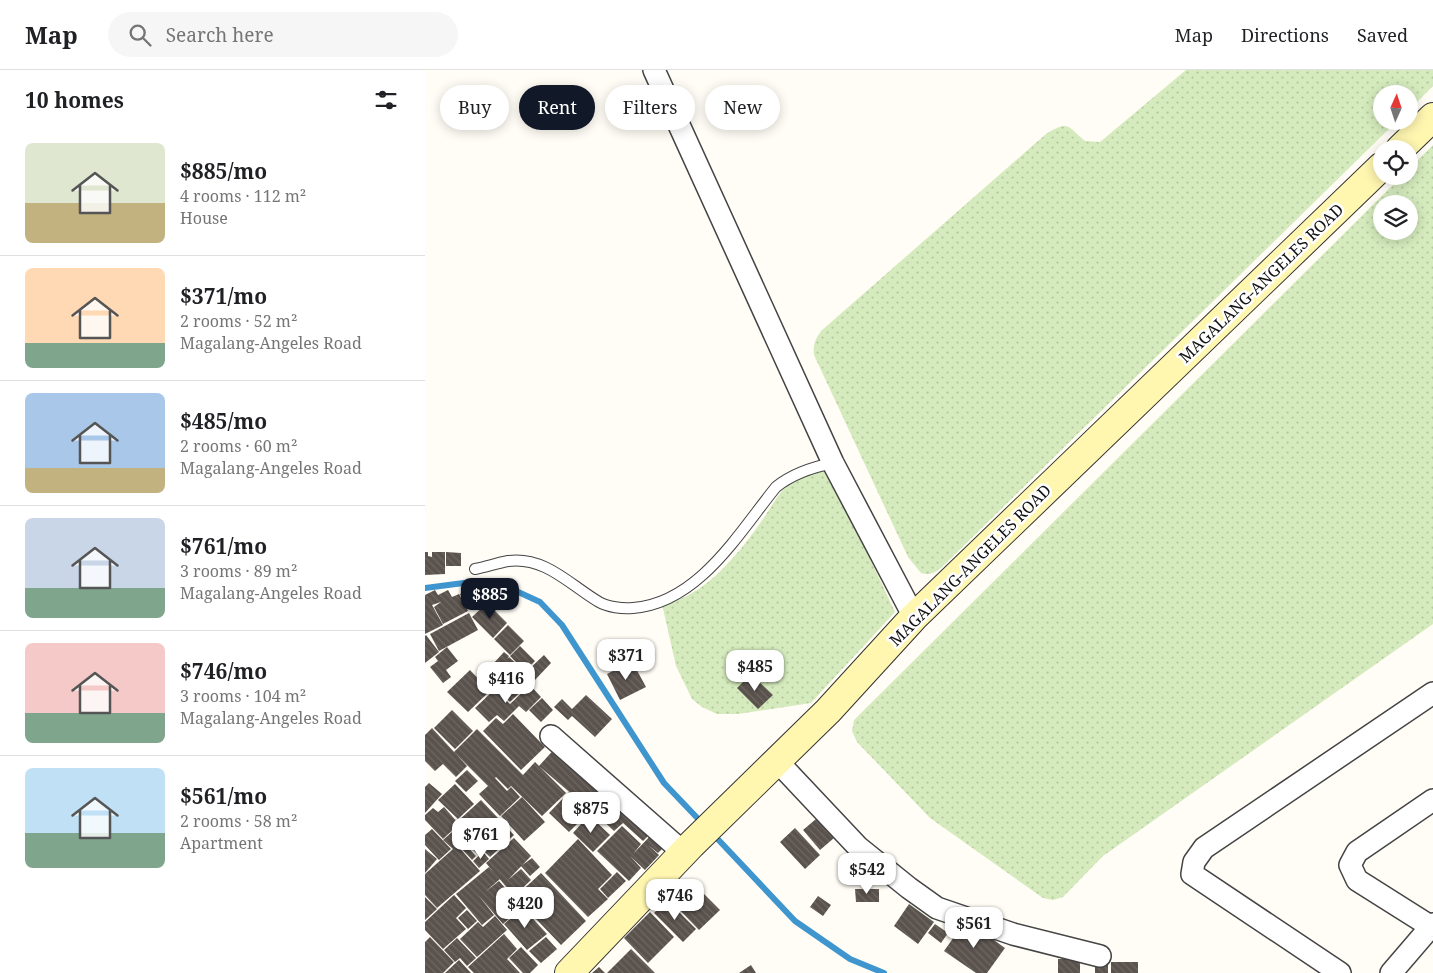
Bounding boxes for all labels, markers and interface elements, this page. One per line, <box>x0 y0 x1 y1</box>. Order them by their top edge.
search box <box>108 12 458 57</box>
text: Map <box>25 18 78 51</box>
icon: search <box>126 21 154 49</box>
text: Search here <box>166 22 274 48</box>
text: Map <box>1175 23 1213 47</box>
text: Directions <box>1241 23 1329 47</box>
text: Saved <box>1357 23 1408 47</box>
chip: Buy <box>440 85 509 130</box>
chip: Rent <box>519 85 595 130</box>
chip: Filters <box>605 85 695 130</box>
chip: New <box>705 85 780 130</box>
north arrow <box>1373 85 1417 130</box>
map controls <box>1373 85 1418 240</box>
text: 10 homes <box>25 86 124 114</box>
icon: filters <box>372 86 400 114</box>
button: locate <box>1373 140 1418 185</box>
text: $885/mo <box>180 157 267 185</box>
icon: home <box>65 163 125 223</box>
text: 4 rooms · 112 m² <box>180 185 306 207</box>
button: layers <box>1373 195 1418 240</box>
street label: MAGALANG-ANGELES ROAD <box>1174 198 1348 368</box>
text: House <box>180 207 228 229</box>
text: $371/mo <box>180 282 267 310</box>
icon: home <box>65 288 125 348</box>
text: 2 rooms · 52 m² <box>180 310 297 332</box>
text: Magalang-Angeles Road <box>180 332 362 354</box>
text: $485/mo <box>180 407 267 435</box>
icon: home <box>65 413 125 473</box>
text: 2 rooms · 60 m² <box>180 435 297 457</box>
text: Magalang-Angeles Road <box>180 457 362 479</box>
street label: MAGALANG-ANGELES ROAD <box>884 479 1056 651</box>
text: $761/mo <box>180 532 267 560</box>
icon: home <box>65 538 125 598</box>
text: 3 rooms · 89 m² <box>180 560 297 582</box>
pin: $885 <box>460 578 520 620</box>
text: Magalang-Angeles Road <box>180 582 362 604</box>
text: $885 <box>472 583 508 605</box>
pin: $371 <box>596 638 656 681</box>
text: $371 <box>608 644 644 666</box>
pin: $485 <box>725 650 785 692</box>
text: $485 <box>737 655 773 677</box>
text: $746/mo <box>180 657 267 685</box>
pin: $416 <box>476 662 536 704</box>
icon: home <box>65 663 125 723</box>
text: $416 <box>488 667 524 689</box>
text: 3 rooms · 104 m² <box>180 685 306 707</box>
text: Magalang-Angeles Road <box>180 707 362 729</box>
text: $561/mo <box>180 782 267 810</box>
icon: home <box>65 788 125 848</box>
pin: $875 <box>561 792 621 834</box>
text: $875 <box>573 797 609 819</box>
text: 2 rooms · 58 m² <box>180 810 297 832</box>
pin: $761 <box>451 818 511 860</box>
text: $761 <box>463 823 499 845</box>
text: Apartment <box>180 832 263 854</box>
pin: $542 <box>837 852 897 895</box>
text: $542 <box>849 858 885 880</box>
pin: $746 <box>645 878 705 921</box>
text: $746 <box>657 884 693 906</box>
pin: $420 <box>495 886 555 929</box>
text: $420 <box>507 892 543 914</box>
pin: $561 <box>944 906 1004 949</box>
text: $561 <box>956 912 992 934</box>

